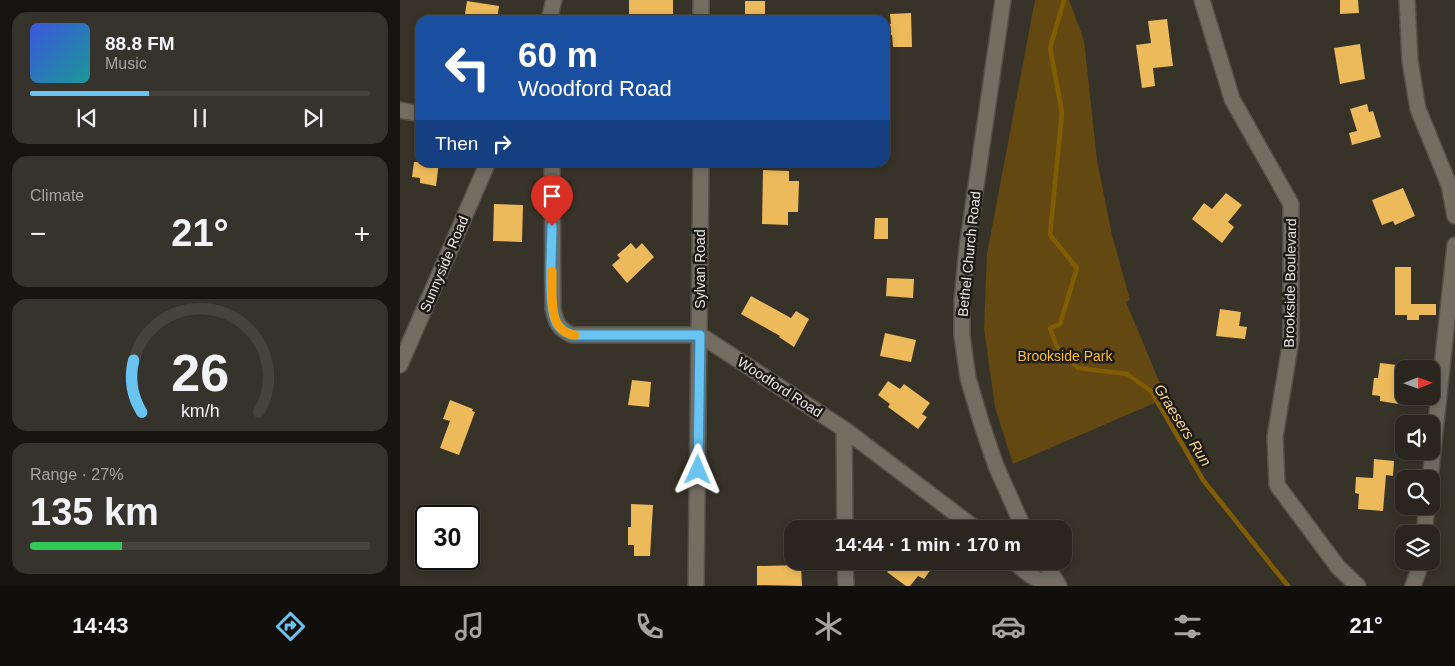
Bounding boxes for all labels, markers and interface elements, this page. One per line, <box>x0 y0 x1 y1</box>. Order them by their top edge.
text: 88.8 FM <box>105 33 175 54</box>
icon: left <box>435 35 500 100</box>
text: 60 m <box>518 35 598 74</box>
text: Music <box>105 55 147 72</box>
text: Woodford Road <box>518 76 672 101</box>
icon: previous <box>73 104 101 132</box>
icon: pause <box>186 104 214 132</box>
icon: next <box>299 104 327 132</box>
icon: right <box>488 130 516 158</box>
text: Then <box>435 133 478 154</box>
pin <box>531 175 573 226</box>
icon: arrive <box>538 182 566 210</box>
text: Climate <box>30 187 84 204</box>
street label: Bethel Church Road <box>954 190 984 318</box>
text: 21° <box>171 212 229 254</box>
street label: Sunnyside Road <box>417 214 471 314</box>
text: − <box>30 218 46 249</box>
text: + <box>354 218 370 249</box>
street label: Brookside Boulevard <box>1281 218 1299 348</box>
street label: Sylvan Road <box>692 229 708 309</box>
text: 26 <box>171 344 229 402</box>
park label: Brookside Park <box>1018 348 1113 364</box>
street label: Woodford Road <box>735 354 825 420</box>
north arrow <box>1395 360 1440 405</box>
map controls <box>1395 360 1440 570</box>
water label: Graesers Run <box>1151 381 1215 469</box>
text: km/h <box>181 401 219 421</box>
button: sound <box>1395 415 1440 460</box>
position arrow <box>671 443 723 495</box>
text: Range · 27% <box>30 466 123 483</box>
button: search <box>1395 470 1440 515</box>
text: 135 km <box>30 491 159 533</box>
speed limit sign: 30 <box>415 505 480 570</box>
button: layers <box>1395 525 1440 570</box>
text: 14:44 · 1 min · 170 m <box>835 534 1021 555</box>
icon: directions <box>273 609 308 644</box>
icon: music <box>452 609 487 644</box>
icon: phone <box>632 609 667 644</box>
icon: climate <box>811 609 846 644</box>
icon: car <box>991 609 1026 644</box>
icon: filters <box>1170 609 1205 644</box>
text: 14:43 <box>72 613 128 638</box>
text: 21° <box>1349 613 1383 638</box>

